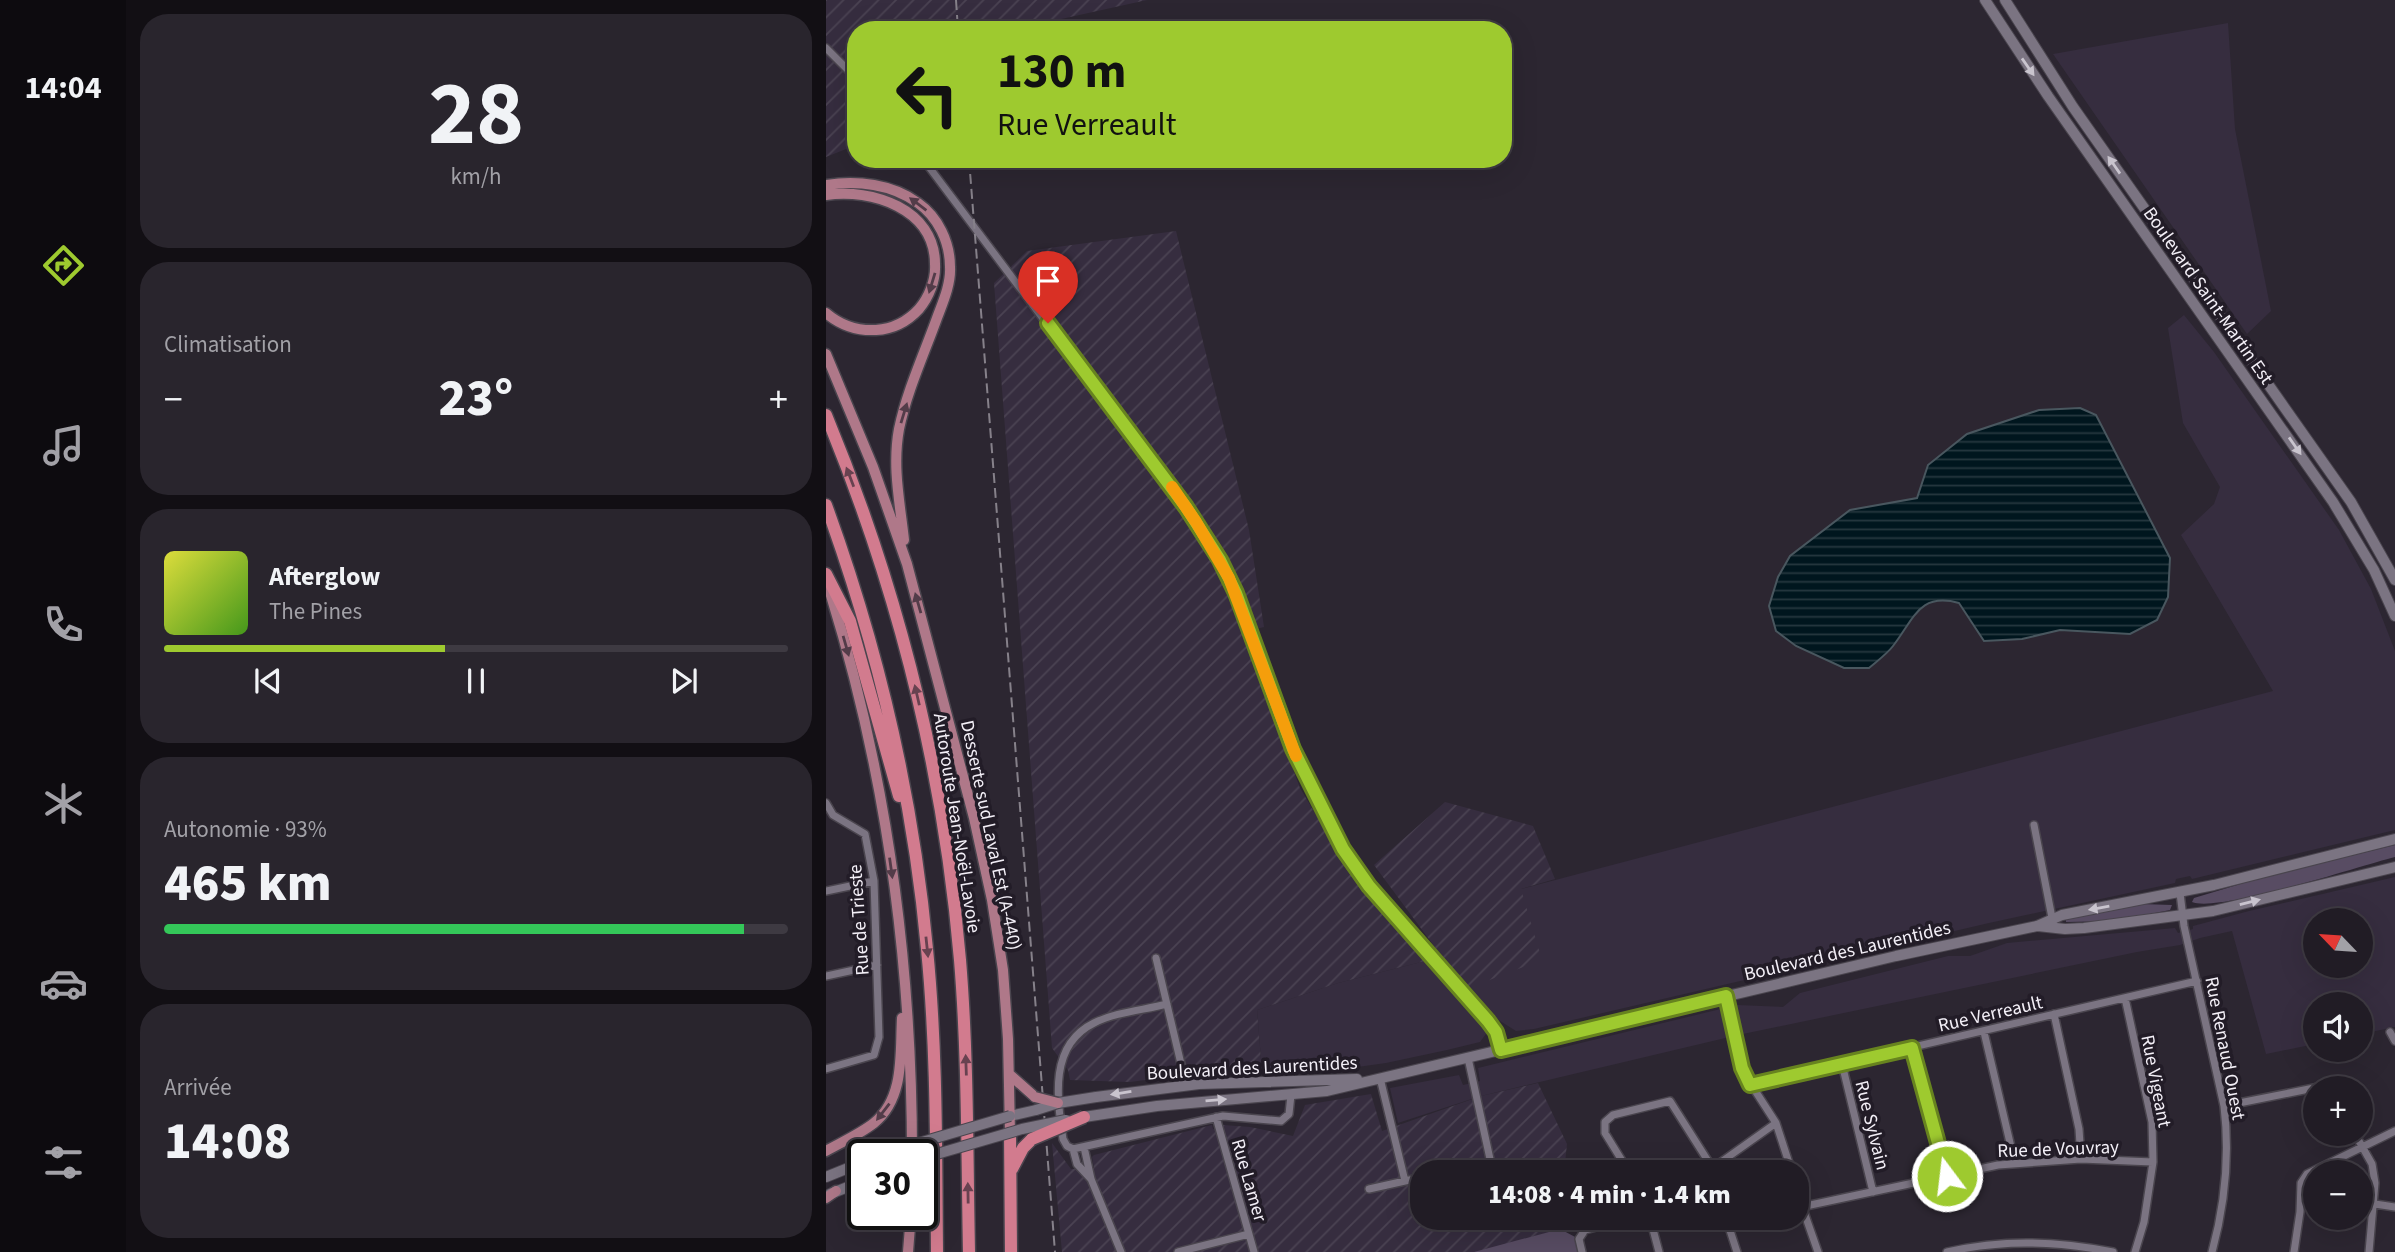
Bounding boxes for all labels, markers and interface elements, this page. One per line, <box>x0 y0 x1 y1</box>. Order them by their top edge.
text: 130 m <box>997 37 1126 107</box>
icon: left <box>882 49 973 140</box>
text: 28 <box>428 50 524 179</box>
one-way arrow <box>2021 58 2035 76</box>
text: 14:04 <box>24 65 102 111</box>
text: Rue Verreault <box>997 102 1177 148</box>
one-way arrow <box>2107 156 2121 174</box>
text: km/h <box>450 160 502 193</box>
one-way arrow <box>910 196 928 211</box>
street label: Boulevard Saint-Martin Est <box>2136 202 2280 390</box>
icon: directions <box>39 241 88 290</box>
pin <box>1018 251 1078 323</box>
icon: arrive <box>1029 262 1067 300</box>
one-way arrow <box>926 273 936 294</box>
text: Climatisation <box>164 328 292 361</box>
text: 23° <box>439 362 513 436</box>
text: − <box>164 373 183 427</box>
text: + <box>769 373 788 427</box>
one-way arrow <box>899 402 909 423</box>
icon: music <box>39 421 88 470</box>
one-way arrow <box>2287 437 2301 455</box>
one-way arrow <box>845 467 856 488</box>
text: Afterglow <box>269 558 380 595</box>
one-way arrow <box>912 593 922 614</box>
text: The Pines <box>269 595 362 628</box>
icon: phone <box>39 600 88 649</box>
one-way arrow <box>841 636 851 657</box>
icon: previous <box>249 662 287 700</box>
icon: pause <box>457 662 495 700</box>
icon: next <box>665 662 703 700</box>
one-way arrow <box>911 684 922 706</box>
street label: Autoroute Jean-Noël-Lavoie <box>926 711 987 935</box>
street label: Desserte sud Laval Est (A-440) <box>953 718 1028 953</box>
icon: climate <box>39 779 88 828</box>
text: Autonomie · 93% <box>164 813 327 846</box>
text: 465 km <box>164 847 332 921</box>
one-way arrow <box>886 858 897 880</box>
street label: Rue de Trieste <box>842 863 877 976</box>
one-way arrow <box>2239 897 2261 908</box>
one-way arrow <box>2088 902 2110 913</box>
north arrow <box>2303 908 2373 978</box>
map controls <box>2303 908 2373 1230</box>
street label: Boulevard des Laurentides <box>1741 915 1953 988</box>
one-way arrow <box>922 936 933 958</box>
icon: car <box>39 959 88 1008</box>
street label: Rue Renaud Ouest <box>2197 974 2252 1123</box>
street label: Rue Verreault <box>1935 989 2046 1040</box>
button: sound <box>2303 992 2373 1062</box>
street label: Rue Vigeant <box>2133 1033 2178 1130</box>
street label: Boulevard des Laurentides <box>1146 1049 1358 1088</box>
one-way arrow <box>960 1054 972 1076</box>
text: Arrivée <box>164 1071 232 1104</box>
button: + <box>2303 1076 2373 1146</box>
street label: Rue Sylvain <box>1847 1078 1896 1173</box>
one-way arrow <box>1110 1088 1132 1099</box>
one-way arrow <box>1205 1094 1227 1105</box>
one-way arrow <box>875 1103 890 1121</box>
text: 14:08 <box>164 1105 291 1179</box>
street label: Rue de Vouvray <box>1997 1134 2119 1165</box>
street label: Rue Lamer <box>1224 1136 1273 1225</box>
icon: filters <box>39 1138 88 1187</box>
speed limit sign: 30 <box>847 1139 938 1230</box>
position arrow <box>1910 1139 1984 1213</box>
button: − <box>2303 1160 2373 1230</box>
text: 14:08 · 4 min · 1.4 km <box>1488 1176 1731 1213</box>
one-way arrow <box>962 1182 974 1204</box>

